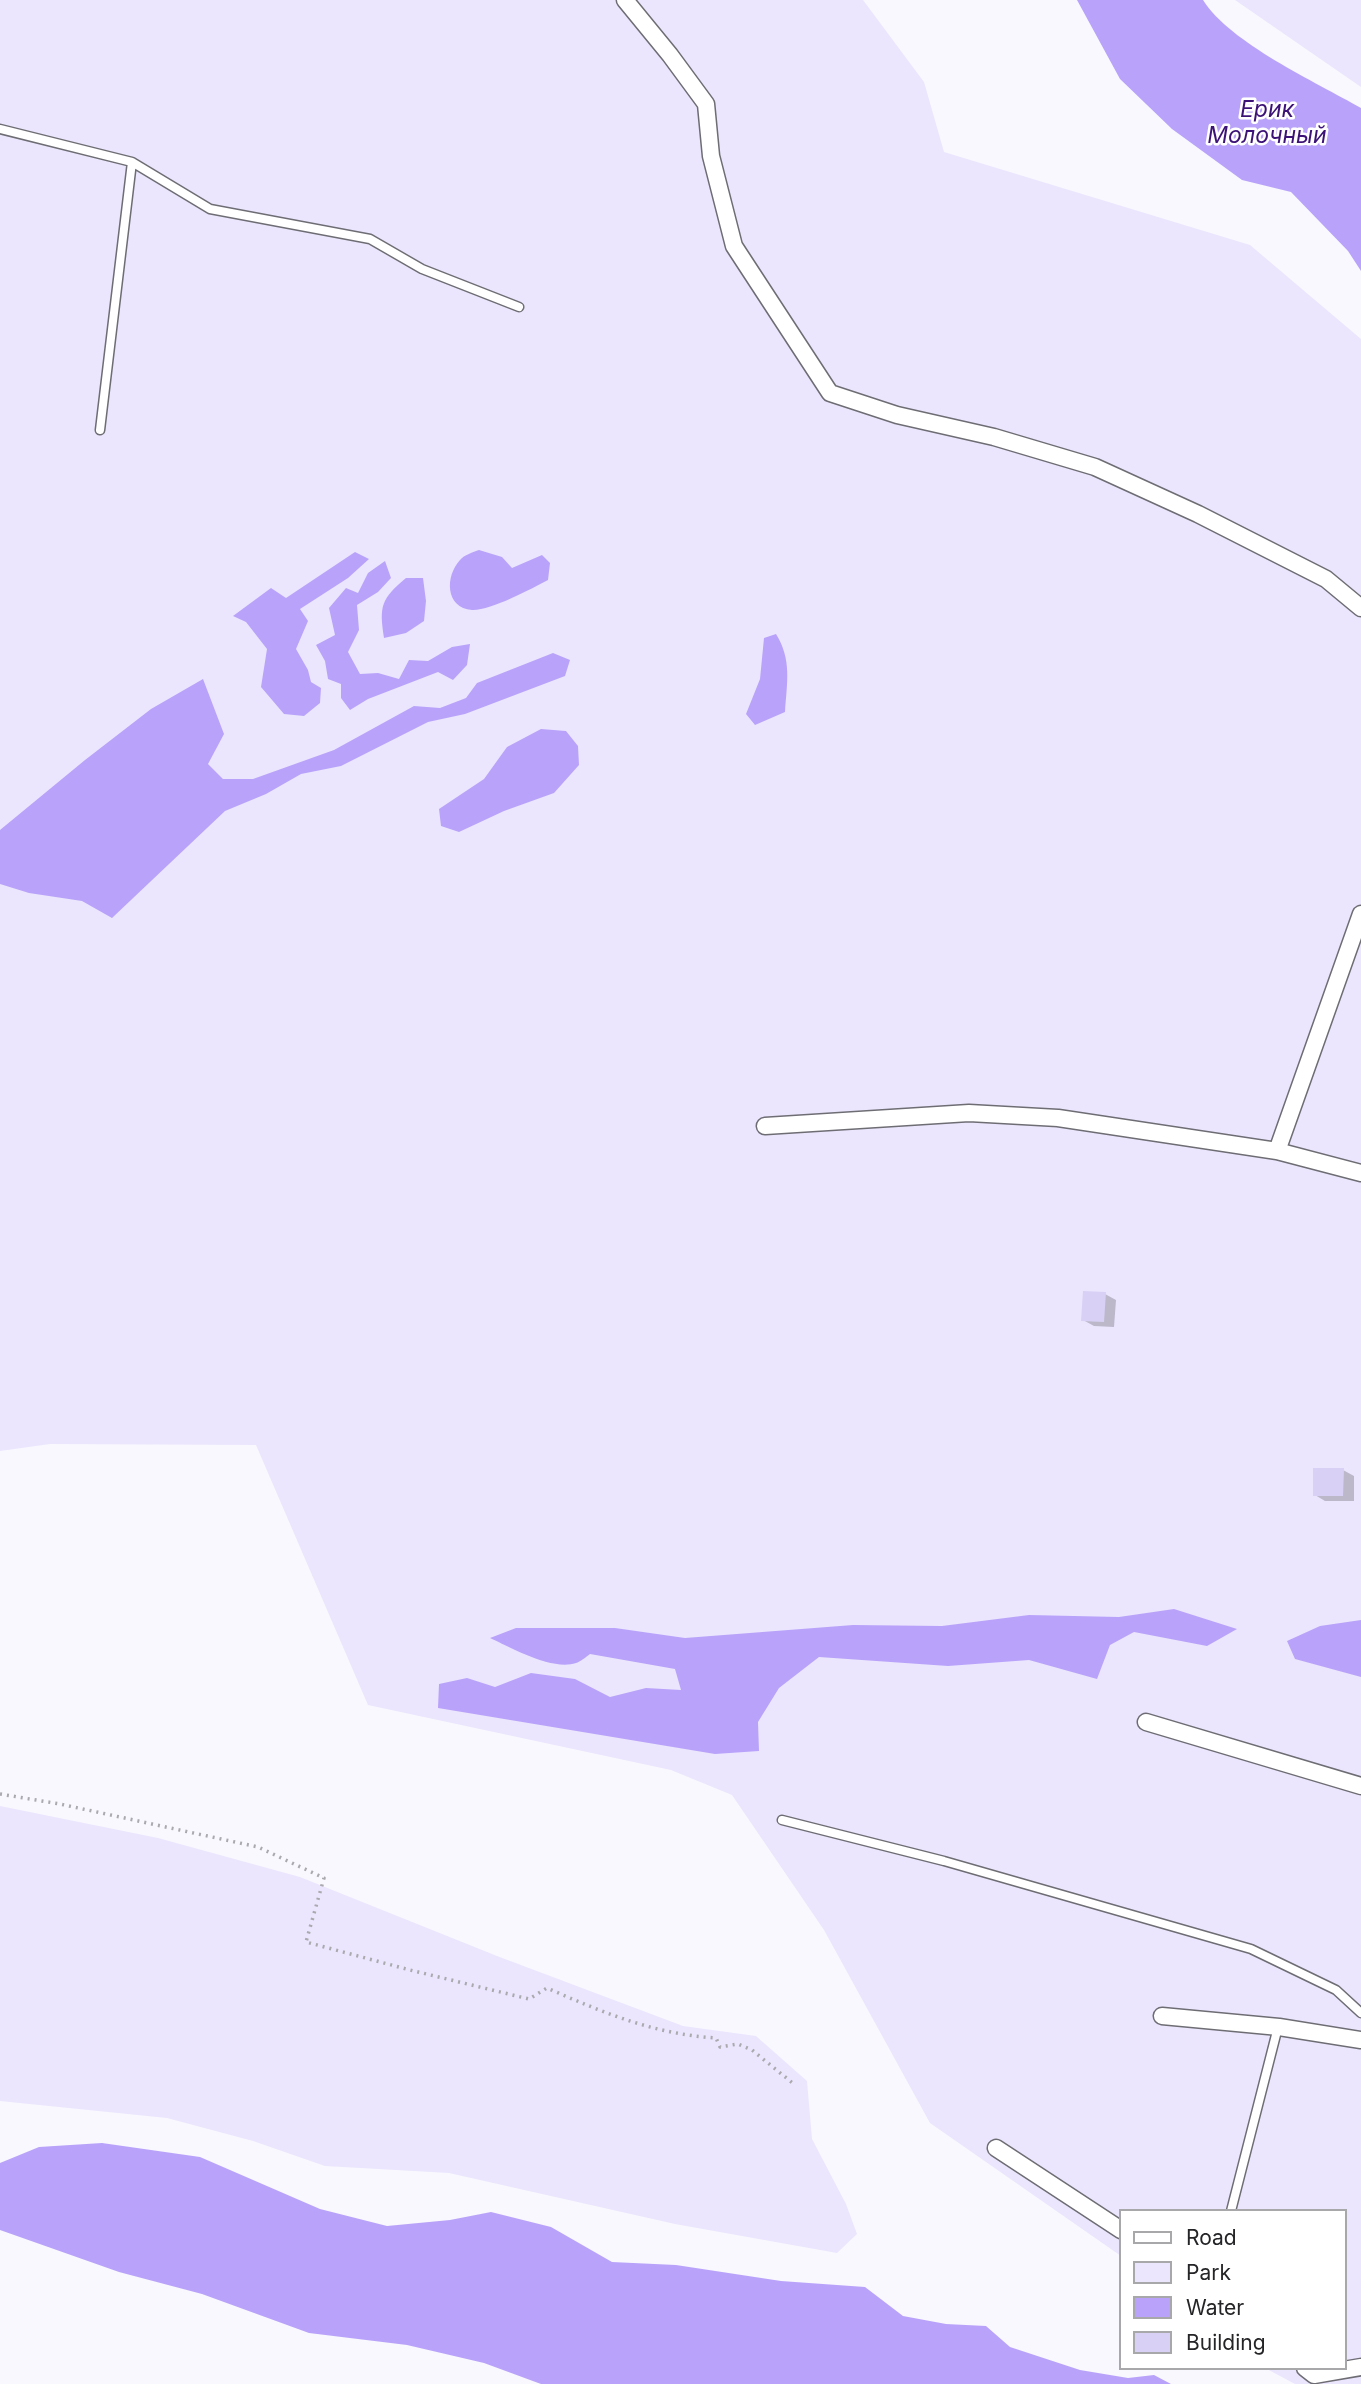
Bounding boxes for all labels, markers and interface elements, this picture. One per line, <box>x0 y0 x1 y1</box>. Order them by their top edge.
water label: Ерик Молочный <box>1207 96 1327 150</box>
legend <box>1120 2209 1347 2370</box>
text: Road <box>1186 2225 1237 2250</box>
text: Park <box>1186 2260 1231 2285</box>
text: Water <box>1186 2295 1244 2320</box>
text: Building <box>1186 2330 1266 2355</box>

